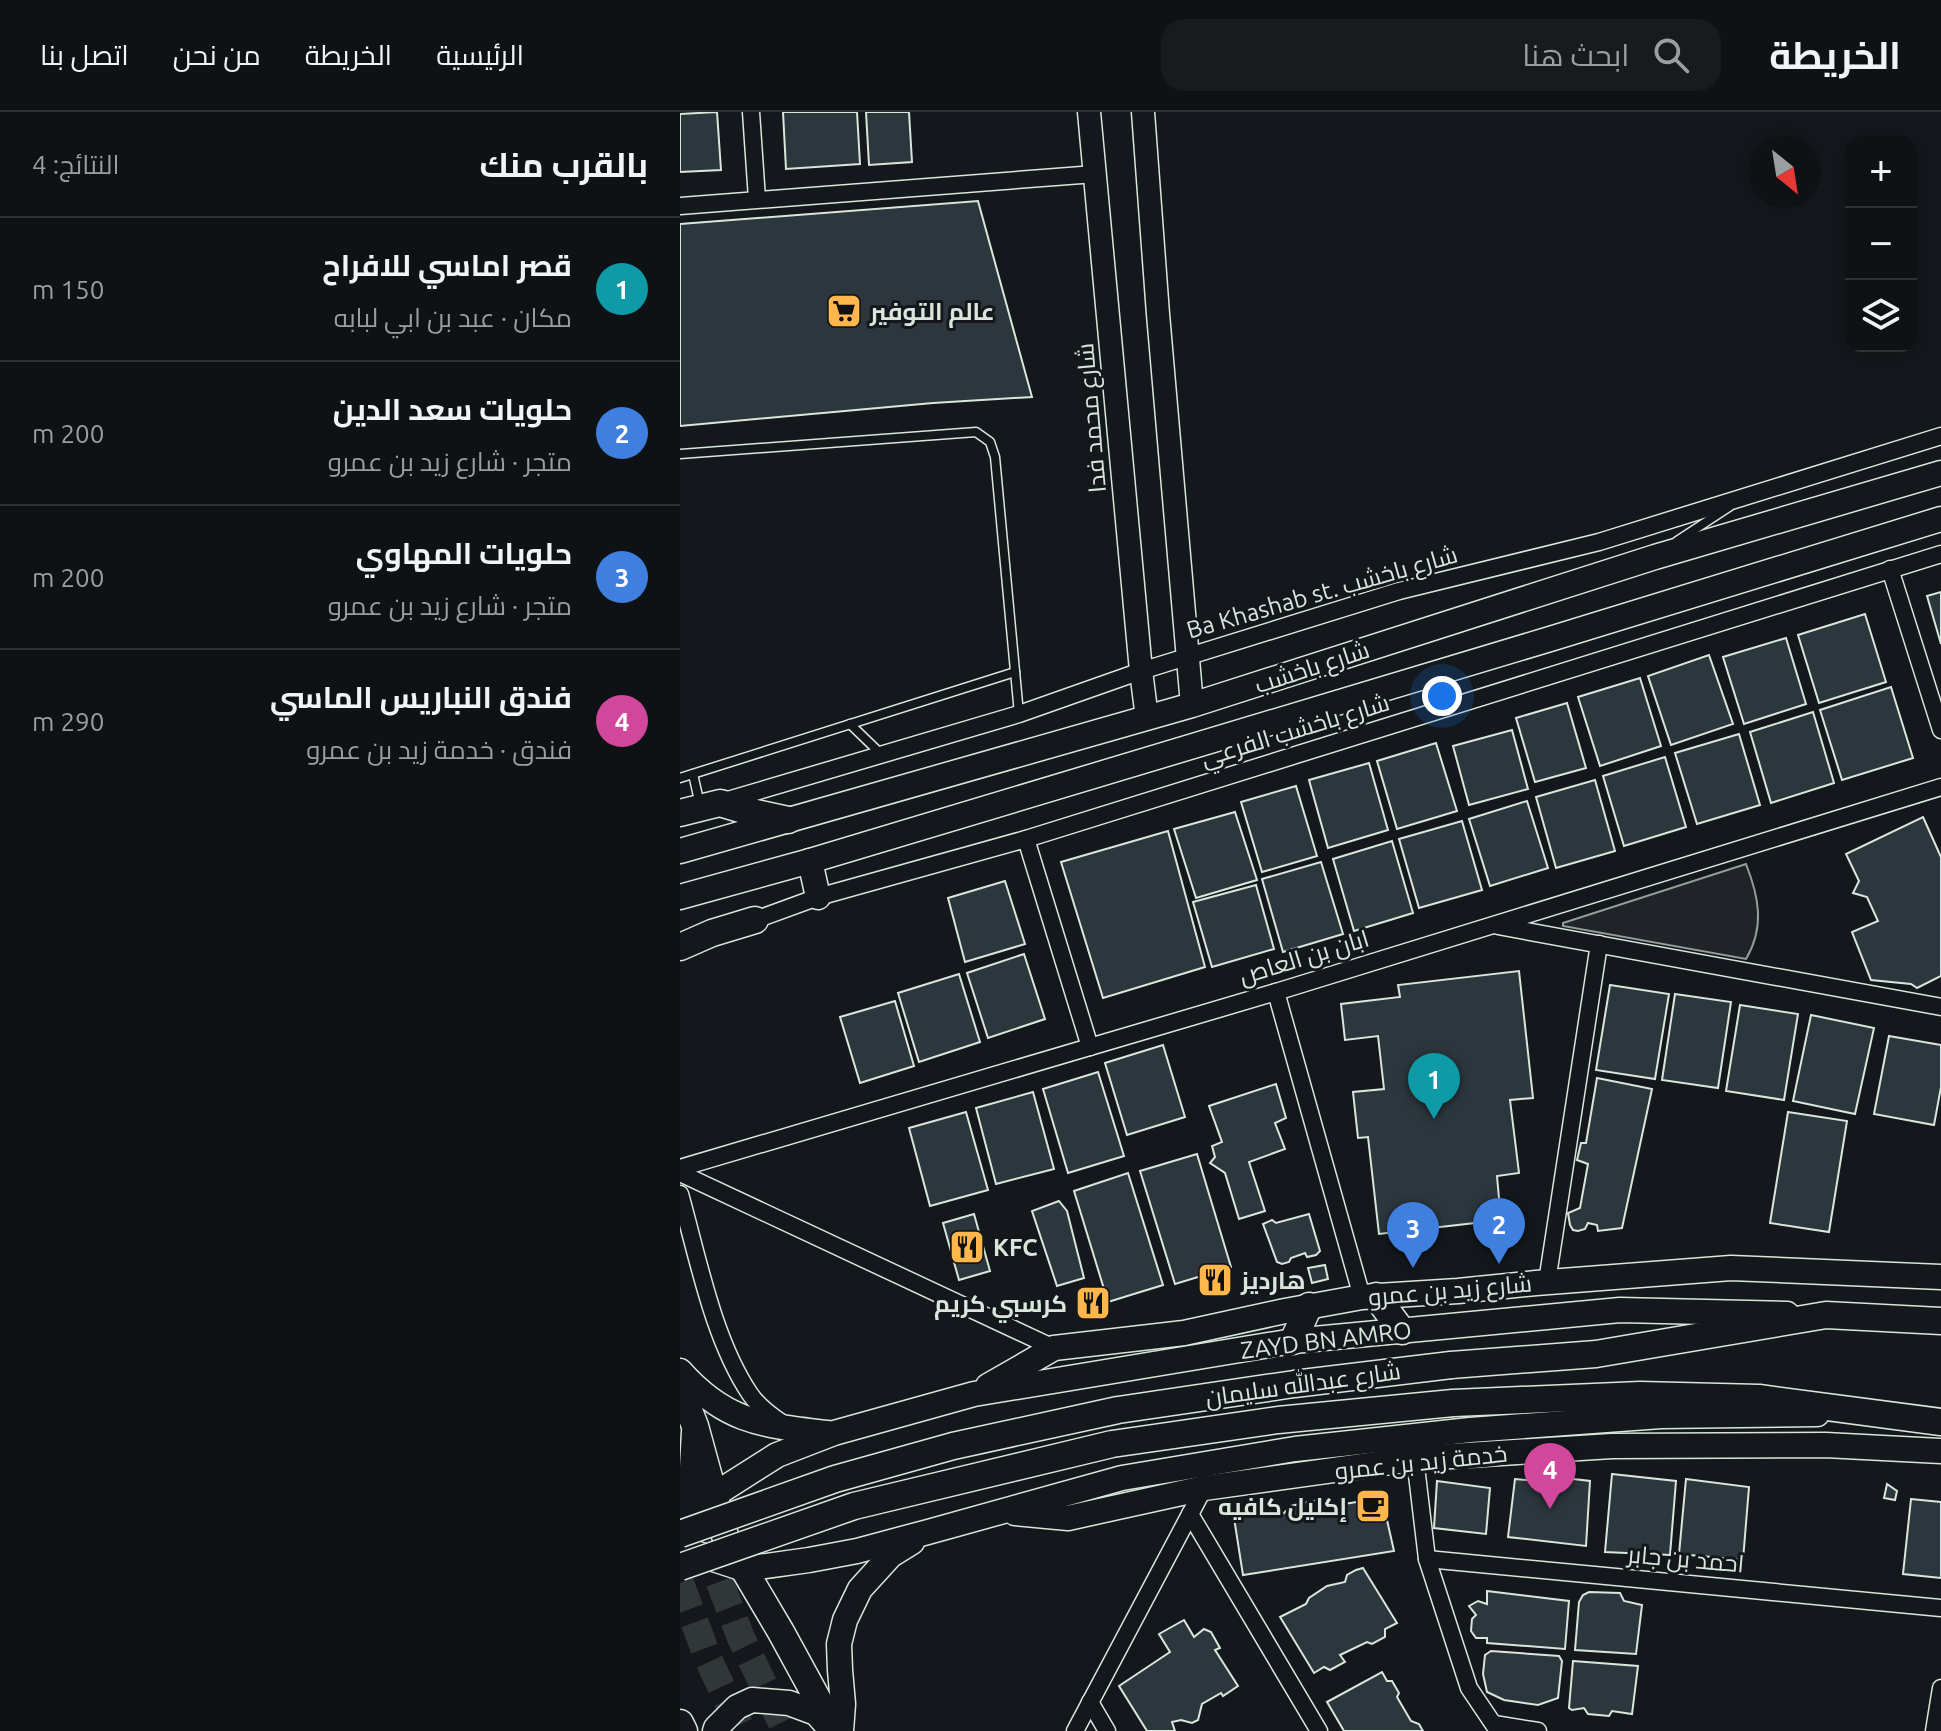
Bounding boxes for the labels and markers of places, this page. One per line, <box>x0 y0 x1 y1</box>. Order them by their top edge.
supermarket icon: عالم التوفير <box>825 292 863 330</box>
place label: عالم التوفير <box>869 298 995 328</box>
pin: 1 <box>1408 1053 1460 1119</box>
pin: 2 <box>1473 1198 1525 1264</box>
pin: 3 <box>1387 1202 1439 1268</box>
restaurant icon: KFC <box>948 1228 986 1266</box>
place label: KFC <box>993 1234 1038 1261</box>
restaurant icon: هارديز <box>1196 1261 1234 1299</box>
place label: هارديز <box>1240 1267 1305 1295</box>
restaurant icon: كرسبي كريم <box>1074 1284 1112 1322</box>
place label: كرسبي كريم <box>934 1290 1067 1323</box>
pin: 4 <box>1524 1443 1576 1509</box>
cafe icon: إكليل كافيه <box>1354 1487 1392 1525</box>
place label: إكليل كافيه <box>1218 1493 1347 1522</box>

